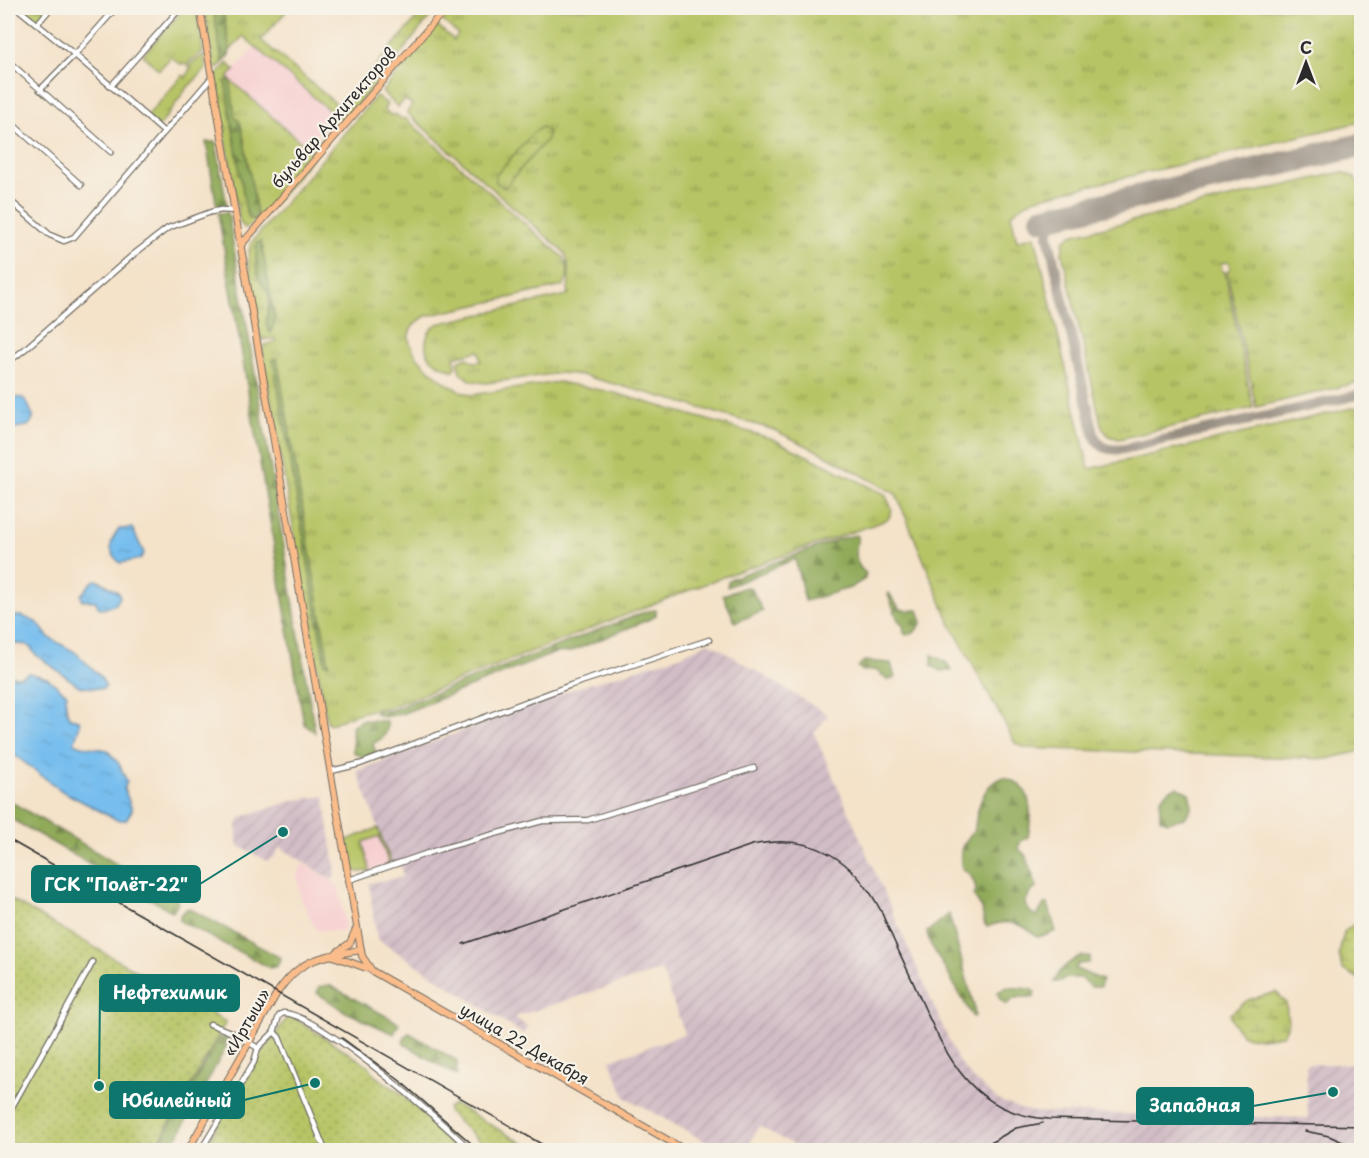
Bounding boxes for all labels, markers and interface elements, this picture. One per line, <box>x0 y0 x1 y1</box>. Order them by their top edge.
north arrow <box>1276 33 1336 93</box>
text: С <box>1300 35 1312 59</box>
street label: бульвар Архитекторов <box>265 41 401 193</box>
callout: ГСК "Полёт-22" <box>32 866 200 902</box>
text: ГСК "Полёт-22" <box>44 870 188 897</box>
callout: Нефтехимик <box>100 975 239 1011</box>
text: Нефтехимик <box>113 978 228 1005</box>
street label: «Иртыш» <box>217 984 275 1060</box>
street label: улица 22 Декабря <box>456 996 594 1090</box>
callout: Юбилейный <box>110 1082 244 1118</box>
text: Юбилейный <box>122 1086 232 1113</box>
callout: Западная <box>1137 1088 1253 1124</box>
text: Западная <box>1148 1091 1241 1118</box>

